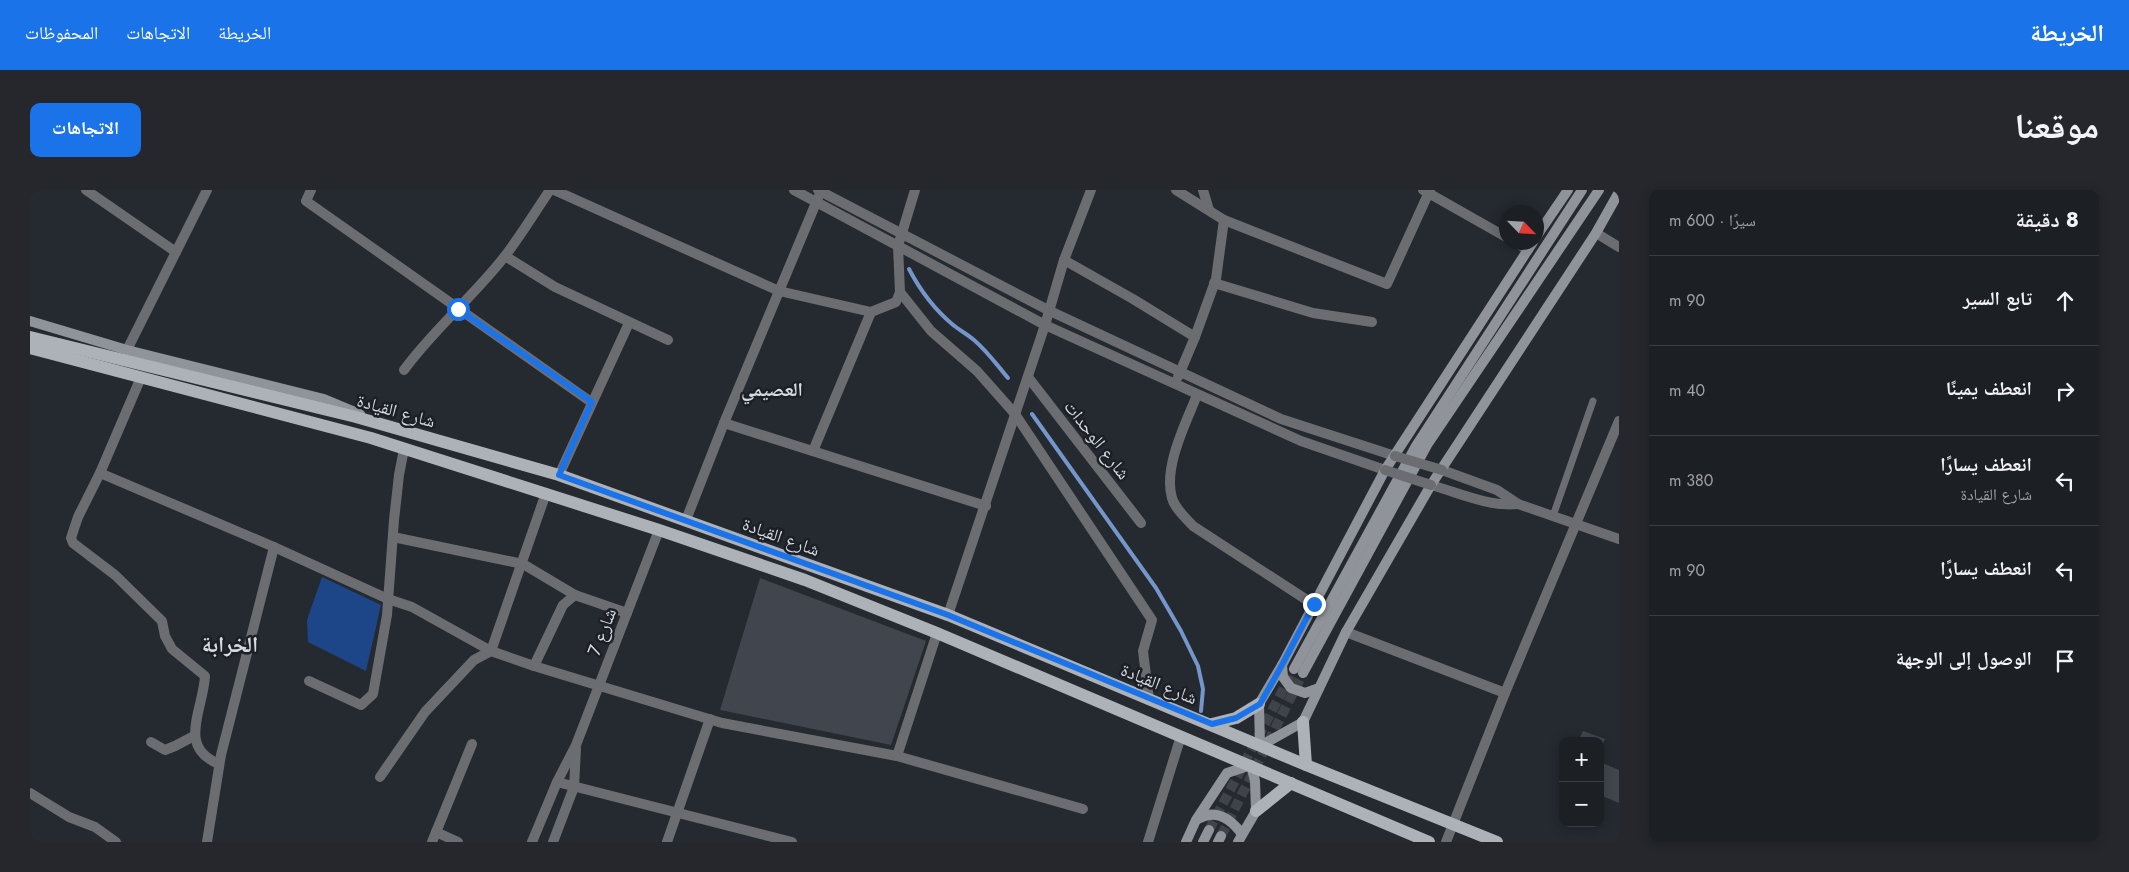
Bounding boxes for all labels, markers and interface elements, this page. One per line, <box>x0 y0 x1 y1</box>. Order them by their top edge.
text: الخريطة <box>2030 15 2104 50</box>
text: المحفوظات <box>25 20 98 46</box>
text: الاتجاهات <box>126 20 190 46</box>
text: الخريطة <box>218 20 271 46</box>
text: موقعنا <box>2014 101 2099 151</box>
button: الاتجاهات <box>30 103 141 157</box>
north arrow <box>1499 205 1544 250</box>
text: 8 دقيقة <box>2015 205 2079 235</box>
text: سيرًا · 600 m <box>1669 209 1756 232</box>
text: تابع السير <box>1963 285 2032 312</box>
icon: ahead <box>2051 287 2079 315</box>
text: 90 m <box>1669 289 1705 312</box>
route start <box>447 298 470 321</box>
text: انعطف يمينًا <box>1946 375 2032 402</box>
district label: العصيمي <box>741 376 803 405</box>
icon: right <box>2051 377 2079 405</box>
text: 40 m <box>1669 379 1705 402</box>
street label: شارع القيادة <box>354 387 438 435</box>
street label: شارع الوحدات <box>1058 395 1136 485</box>
text: انعطف يسارًا <box>1940 451 2032 478</box>
icon: left <box>2051 467 2079 495</box>
text: 380 m <box>1669 469 1713 492</box>
text: شارع القيادة <box>1960 483 2032 506</box>
street label: شارع القيادة <box>739 511 823 563</box>
text: انعطف يسارًا <box>1940 555 2032 582</box>
icon: left <box>2051 557 2079 585</box>
text: 90 m <box>1669 559 1705 582</box>
route end <box>1303 593 1326 616</box>
street label: شارع 7 <box>581 604 623 660</box>
district label: الخرابة <box>202 628 258 660</box>
text: الوصول إلى الوجهة <box>1896 645 2032 672</box>
icon: arrive <box>2051 647 2079 675</box>
street label: شارع القيادة <box>1117 657 1201 711</box>
map controls <box>1559 737 1604 827</box>
button: + <box>1559 737 1604 782</box>
button: − <box>1559 782 1604 827</box>

